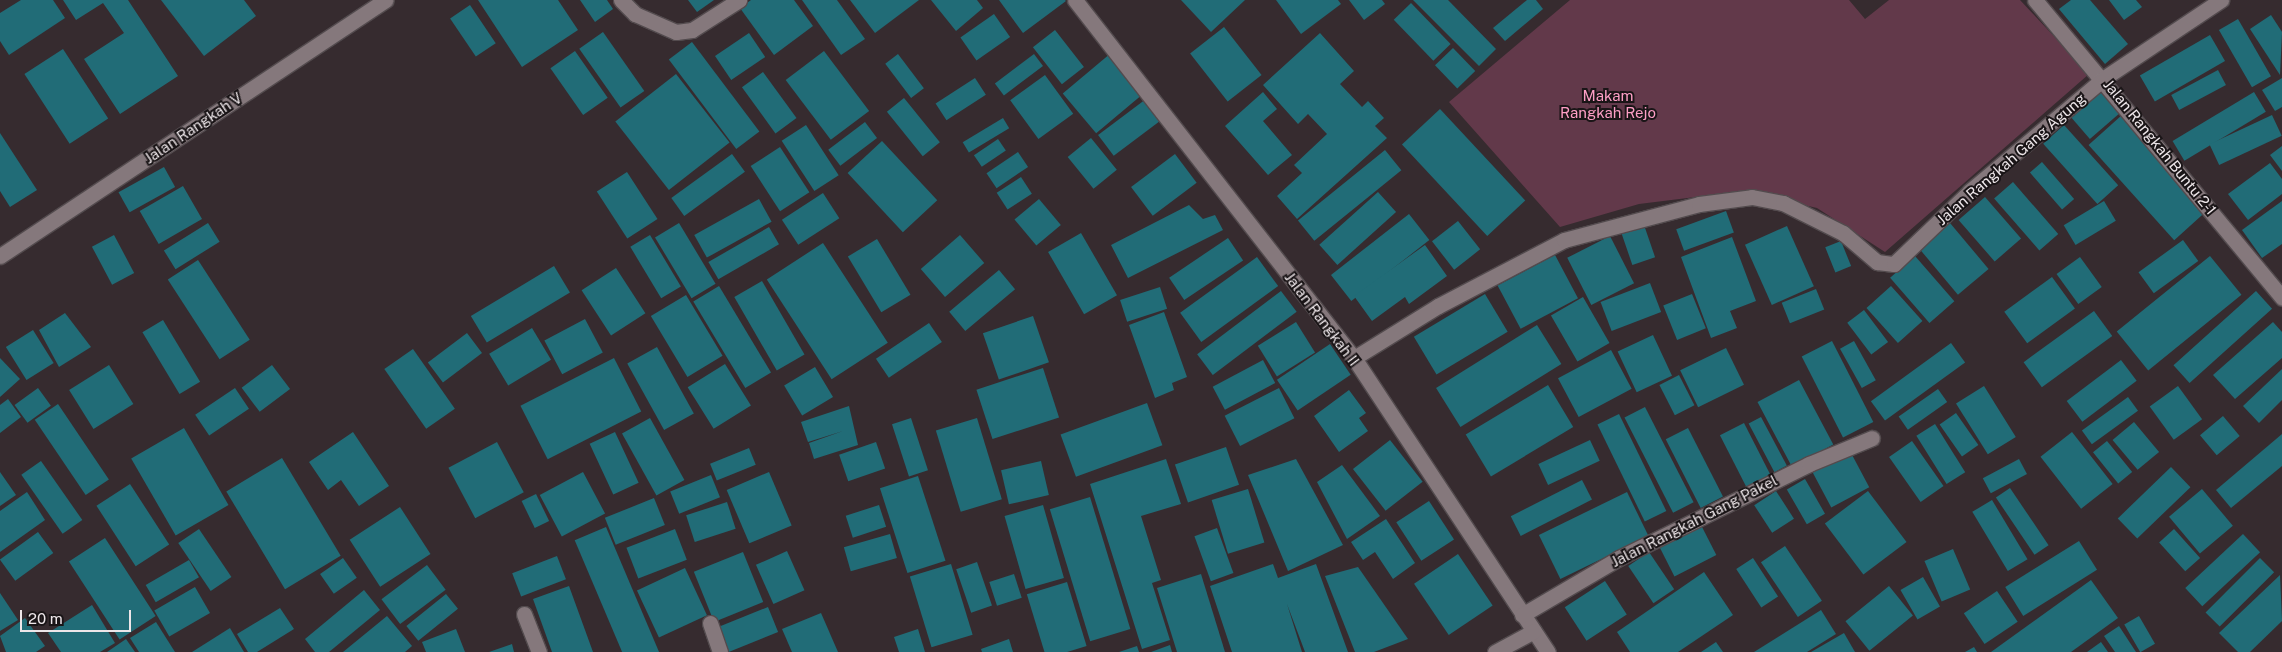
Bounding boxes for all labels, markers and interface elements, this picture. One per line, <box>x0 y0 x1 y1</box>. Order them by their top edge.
street label: Jalan Rangkah Buntu 2-1 <box>2100 76 2220 218</box>
park label: Makam Rangkah Rejo <box>1560 86 1656 121</box>
street label: Jalan Rangkah V <box>141 89 245 167</box>
street label: Jalan Rangkah Gang Agung <box>1933 89 2089 229</box>
street label: Jalan Rangkah II <box>1281 269 1363 369</box>
street label: Jalan Rangkah Gang Pakel <box>1608 471 1780 571</box>
scale bar <box>22 600 134 632</box>
text: 20 m <box>28 610 63 627</box>

